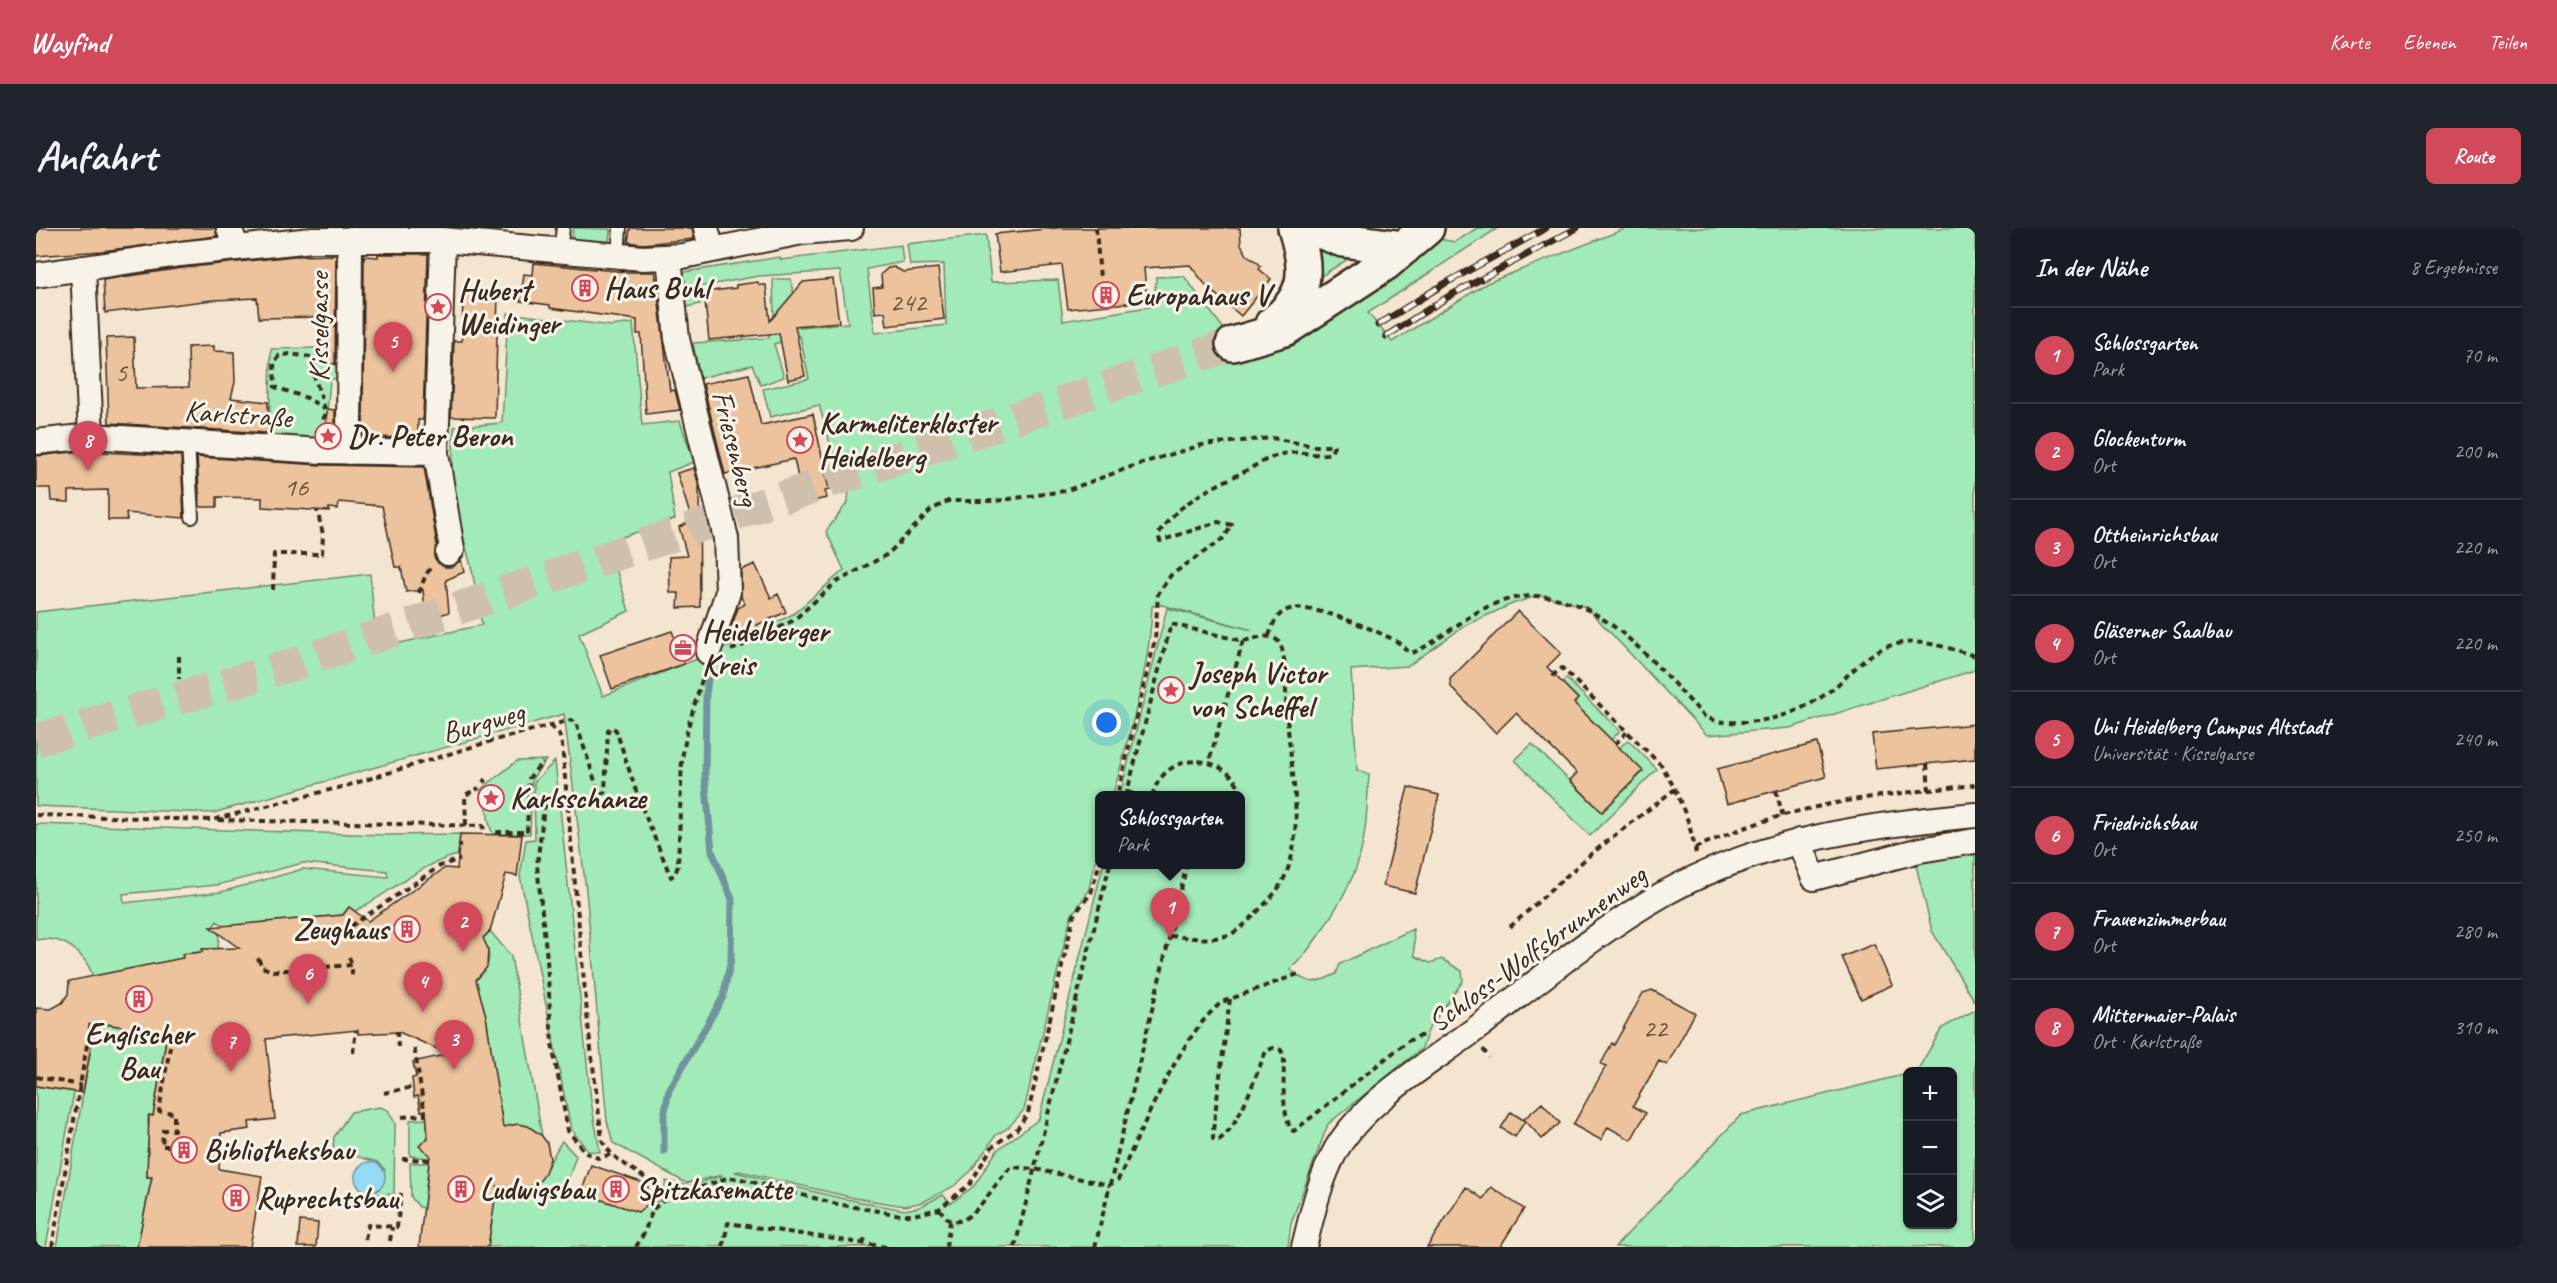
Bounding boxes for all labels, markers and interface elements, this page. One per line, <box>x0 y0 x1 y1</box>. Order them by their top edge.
text: Wayfind <box>30 25 109 60</box>
text: Karte <box>2330 29 2370 55</box>
text: Ebenen <box>2403 29 2456 55</box>
text: Teilen <box>2489 29 2527 55</box>
button: Route <box>2426 128 2521 184</box>
text: Anfahrt <box>36 130 156 183</box>
text: In der Nähe <box>2035 251 2147 284</box>
text: 8 Ergebnisse <box>2410 255 2497 280</box>
place label: Haus Buhl <box>604 269 715 307</box>
street label: Kisselgasse <box>299 270 337 382</box>
place label: Hubert Weidinger <box>458 271 562 343</box>
building icon: Haus Buhl <box>570 273 600 303</box>
place label: Europahaus V <box>1126 276 1276 314</box>
building icon: Europahaus V <box>1091 280 1121 310</box>
house number: 242 <box>890 285 928 319</box>
place icon: Hubert Weidinger <box>423 292 453 322</box>
pin: 5 <box>374 322 412 372</box>
text: Schlossgarten <box>2092 329 2198 357</box>
text: 1 <box>2050 343 2059 368</box>
text: 70 m <box>2463 343 2497 368</box>
house number: 5 <box>115 355 129 389</box>
text: Park <box>2092 357 2124 382</box>
street label: Friesenberg <box>703 386 769 512</box>
street label: Karlstraße <box>183 391 295 437</box>
place label: Karmeliterkloster Heidelberg <box>819 404 999 476</box>
place label: Dr. Peter Beron <box>348 417 514 455</box>
place icon: Dr. Peter Beron <box>313 421 343 451</box>
pin: 8 <box>68 422 108 471</box>
place icon: Karmeliterkloster Heidelberg <box>785 425 815 455</box>
text: Glockenturm <box>2092 425 2184 453</box>
text: 2 <box>2050 439 2059 464</box>
text: 200 m <box>2454 439 2497 464</box>
text: Ort <box>2092 453 2116 478</box>
house number: 16 <box>284 470 309 504</box>
text: Ottheinrichsbau <box>2092 521 2217 549</box>
text: 3 <box>2050 535 2059 560</box>
text: 220 m <box>2454 535 2497 560</box>
text: Ort <box>2092 549 2116 574</box>
place label: Heidelberger Kreis <box>702 612 832 684</box>
text: Gläserner Saalbau <box>2092 617 2231 645</box>
text: 4 <box>2050 631 2059 656</box>
text: 220 m <box>2454 631 2497 656</box>
office icon: Heidelberger Kreis <box>668 633 698 663</box>
text: Ort <box>2092 645 2116 670</box>
place label: Joseph Victor von Scheffel <box>1188 654 1329 726</box>
place icon: Joseph Victor von Scheffel <box>1156 675 1186 705</box>
street label: Burgweg <box>437 692 530 752</box>
your location <box>1092 708 1121 737</box>
text: Uni Heidelberg Campus Altstadt <box>2092 713 2330 741</box>
text: 5 <box>2050 727 2059 752</box>
text: 240 m <box>2454 727 2497 752</box>
text: Universität · Kisselgasse <box>2092 741 2254 766</box>
place label: Karlsschanze <box>510 779 648 817</box>
place icon: Karlsschanze <box>476 783 506 813</box>
popup <box>1095 791 1245 869</box>
text: Schlossgarten <box>1117 804 1223 832</box>
text: Friedrichsbau <box>2092 809 2196 837</box>
text: 6 <box>2050 823 2059 848</box>
text: 250 m <box>2454 823 2497 848</box>
text: Park <box>1117 832 1149 857</box>
text: Ort <box>2092 837 2116 862</box>
street label: Schloss-Wolfsbrunnenweg <box>1420 855 1655 1040</box>
pin: 1 <box>1150 888 1190 938</box>
pin: 2 <box>444 902 482 952</box>
text: Frauenzimmerbau <box>2092 905 2225 933</box>
place label: Zeughaus <box>293 910 391 948</box>
building icon: Zeughaus <box>392 914 422 944</box>
text: 7 <box>2050 919 2059 944</box>
text: 280 m <box>2454 919 2497 944</box>
text: Ort <box>2092 933 2116 958</box>
pin: 6 <box>288 954 328 1004</box>
pin: 4 <box>404 962 442 1012</box>
building icon: Englischer Bau <box>124 984 154 1014</box>
text: Mittermaier-Palais <box>2092 1001 2235 1029</box>
house number: 22 <box>1643 1011 1669 1045</box>
place label: Englischer Bau <box>85 1015 196 1087</box>
text: 8 <box>2050 1015 2059 1040</box>
text: 310 m <box>2454 1015 2497 1040</box>
pin: 3 <box>434 1020 474 1070</box>
pin: 7 <box>212 1022 250 1072</box>
text: Ort · Karlstraße <box>2092 1029 2201 1054</box>
map controls <box>1903 1067 1957 1229</box>
button: + <box>1903 1067 1957 1121</box>
button: − <box>1903 1121 1957 1175</box>
place label: Bibliotheksbau <box>204 1131 357 1169</box>
building icon: Bibliotheksbau <box>169 1135 199 1165</box>
place label: Ludwigsbau <box>480 1170 596 1208</box>
place label: Spitzkasematte <box>636 1170 794 1208</box>
building icon: Ludwigsbau <box>446 1174 476 1204</box>
building icon: Spitzkasematte <box>601 1174 631 1204</box>
button: layers <box>1903 1175 1957 1229</box>
place label: Ruprechtsbau <box>256 1179 400 1217</box>
building icon: Ruprechtsbau <box>221 1183 251 1213</box>

